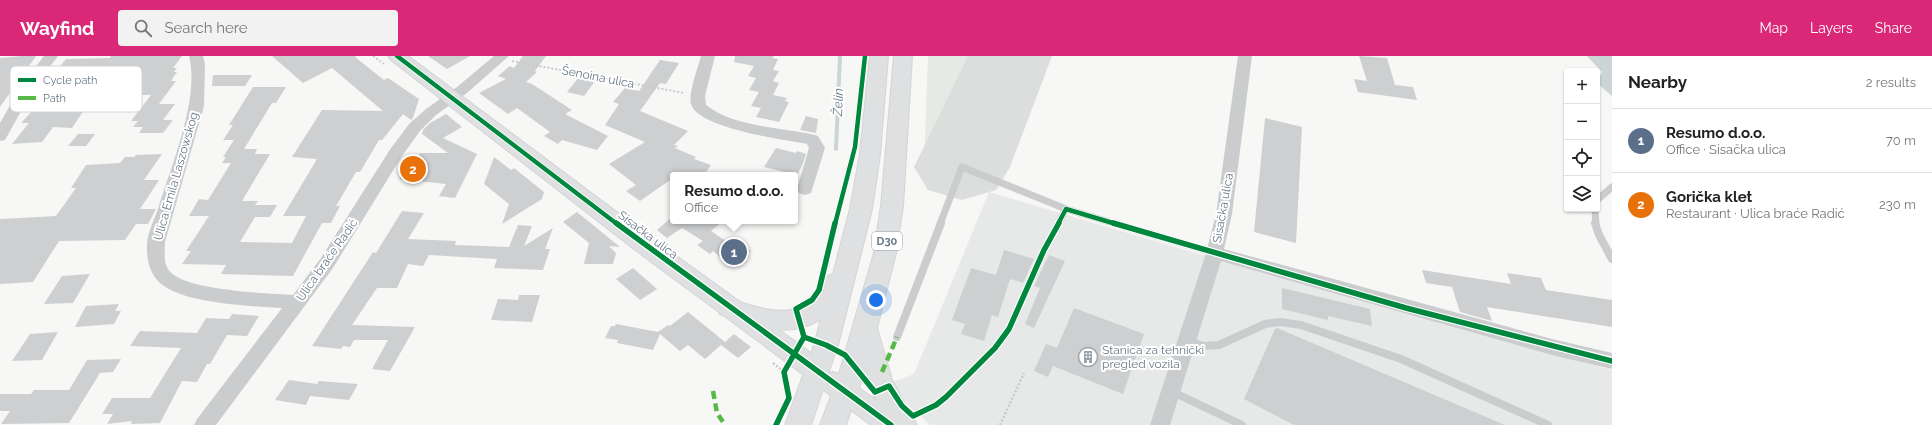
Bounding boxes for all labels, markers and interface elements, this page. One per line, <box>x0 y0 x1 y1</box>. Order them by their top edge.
search box <box>118 10 398 46</box>
text: Wayfind <box>20 17 94 39</box>
icon: search <box>132 17 154 39</box>
text: Search here <box>164 19 248 37</box>
text: Map <box>1760 20 1788 36</box>
text: Layers <box>1810 20 1853 36</box>
text: Share <box>1875 20 1912 36</box>
street label: Šenoina ulica <box>560 63 636 91</box>
legend <box>10 66 142 112</box>
map controls <box>1564 68 1600 212</box>
button: + <box>1564 68 1600 104</box>
text: Nearby <box>1628 72 1687 92</box>
text: Cycle path <box>43 74 97 87</box>
text: 2 results <box>1866 75 1916 90</box>
water label: Želin <box>830 88 846 117</box>
text: Path <box>43 92 66 105</box>
button: − <box>1564 104 1600 140</box>
street label: Ulica Emila Laszowskog <box>151 110 201 242</box>
text: Resumo d.o.o. <box>1666 124 1765 142</box>
text: 1 <box>1638 133 1644 148</box>
text: 70 m <box>1886 133 1916 148</box>
button: locate <box>1564 140 1600 176</box>
text: Office · Sisačka ulica <box>1666 142 1786 157</box>
pin: 2 <box>400 154 426 184</box>
popup <box>670 172 798 224</box>
street label: Sisačka ulica <box>1210 172 1236 244</box>
button: layers <box>1564 176 1600 212</box>
text: Resumo d.o.o. <box>684 182 784 200</box>
text: Gorička klet <box>1666 188 1752 206</box>
text: 2 <box>1637 197 1645 212</box>
text: 230 m <box>1879 197 1916 212</box>
text: Office <box>684 200 718 215</box>
text: Restaurant · Ulica braće Radić <box>1666 206 1845 221</box>
street label: Sisačka ulica <box>615 208 681 262</box>
street label: Ulica braće Radić <box>294 216 361 304</box>
road number: D30 <box>872 232 902 250</box>
pin: 1 <box>721 237 747 267</box>
your location <box>866 290 886 310</box>
place label: Stanica za tehnički pregled vozila <box>1102 343 1204 371</box>
building icon: Stanica za tehnički pregled vozila <box>1077 346 1099 368</box>

